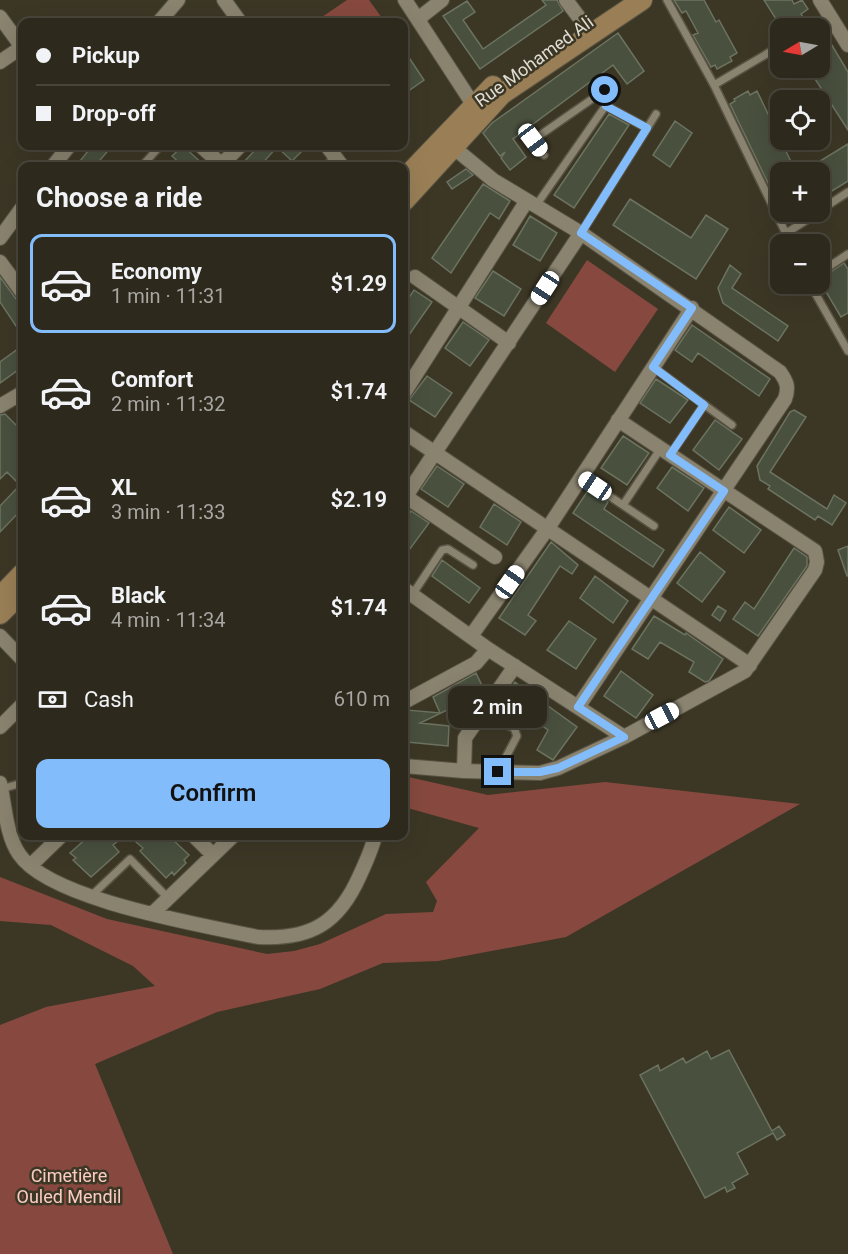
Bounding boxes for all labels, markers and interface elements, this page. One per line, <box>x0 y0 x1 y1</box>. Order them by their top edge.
street label: Rue Mohamed Ali <box>471 11 597 111</box>
north arrow <box>770 18 830 78</box>
map controls <box>770 18 830 294</box>
text: Pickup <box>72 43 140 68</box>
route start <box>591 76 618 103</box>
button: locate <box>770 90 830 150</box>
text: Drop-off <box>72 101 156 126</box>
car <box>515 120 551 160</box>
button: + <box>770 162 830 222</box>
text: Choose a ride <box>36 182 202 214</box>
button: − <box>770 234 830 294</box>
icon: car <box>39 257 93 311</box>
text: Economy <box>111 259 202 284</box>
car <box>528 268 562 308</box>
text: $1.29 <box>330 271 387 296</box>
text: 1 min · 11:31 <box>111 284 226 308</box>
icon: car <box>39 365 93 419</box>
text: Comfort <box>111 367 193 392</box>
text: $1.74 <box>330 379 387 404</box>
text: 2 min · 11:32 <box>111 392 226 416</box>
car <box>575 468 615 504</box>
icon: car <box>39 473 93 527</box>
text: XL <box>111 475 137 500</box>
text: $2.19 <box>330 487 387 512</box>
text: 3 min · 11:33 <box>111 500 226 524</box>
car <box>492 562 528 602</box>
icon: car <box>39 581 93 635</box>
text: Black <box>111 583 166 608</box>
text: $1.74 <box>330 595 387 620</box>
text: 4 min · 11:34 <box>111 608 226 632</box>
icon: cash <box>36 683 69 716</box>
callout: 2 min <box>448 685 548 727</box>
text: Cash <box>84 687 134 712</box>
text: 610 m <box>334 687 390 711</box>
text: 2 min <box>472 695 523 719</box>
car <box>642 700 682 732</box>
route end <box>484 758 511 785</box>
button: Confirm <box>36 759 390 828</box>
park label: Cimetière Ouled Mendil <box>17 1165 121 1207</box>

